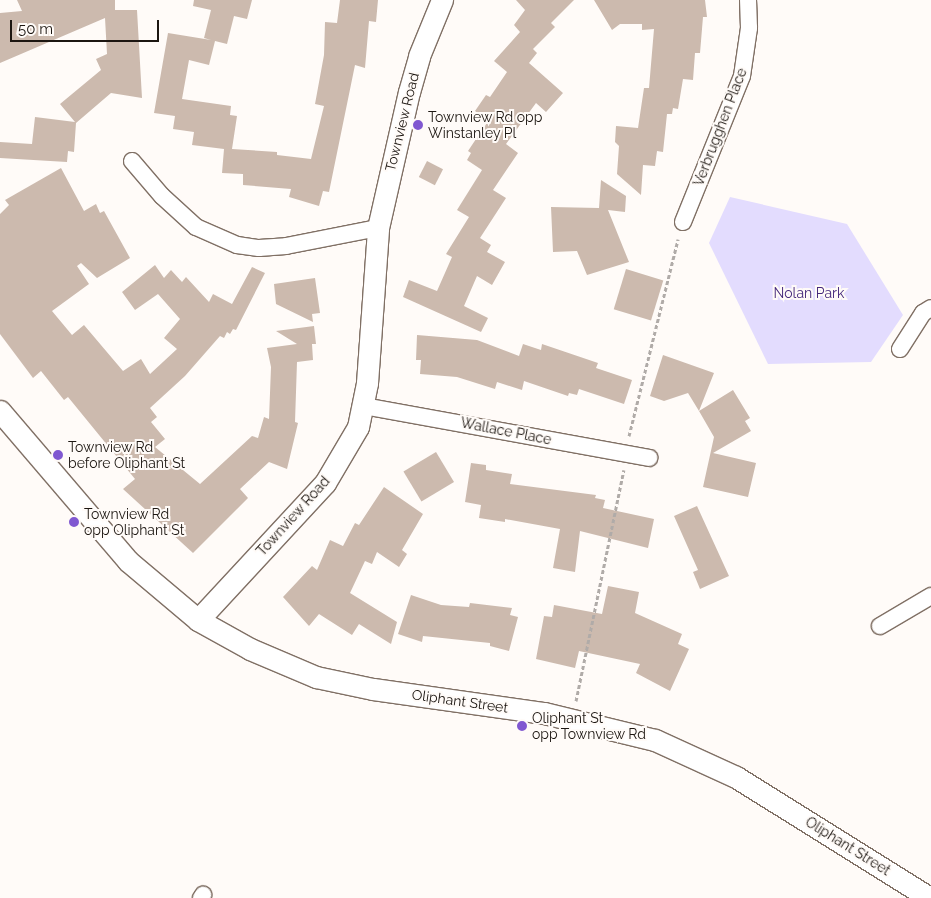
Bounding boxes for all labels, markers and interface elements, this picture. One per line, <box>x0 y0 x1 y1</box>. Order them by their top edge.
scale bar <box>12 10 161 42</box>
text: 50 m <box>18 20 53 38</box>
street label: Verbrugghen Place <box>690 66 750 188</box>
street label: Townview Road <box>382 71 422 173</box>
place label: Townview Rd opp Winstanley Pl <box>428 109 543 142</box>
marker: Townview Rd opp Winstanley Pl <box>412 119 424 131</box>
park label: Nolan Park <box>774 285 844 301</box>
street label: Wallace Place <box>459 414 553 448</box>
place label: Townview Rd before Oliphant St <box>68 439 185 472</box>
marker: Townview Rd before Oliphant St <box>52 449 64 461</box>
street label: Townview Road <box>253 473 333 559</box>
place label: Townview Rd opp Oliphant St <box>84 506 184 538</box>
marker: Townview Rd opp Oliphant St <box>68 516 80 528</box>
street label: Oliphant Street <box>411 686 509 716</box>
place label: Oliphant St opp Townview Rd <box>532 710 647 742</box>
marker: Oliphant St opp Townview Rd <box>516 720 528 732</box>
street label: Oliphant Street <box>802 813 894 879</box>

